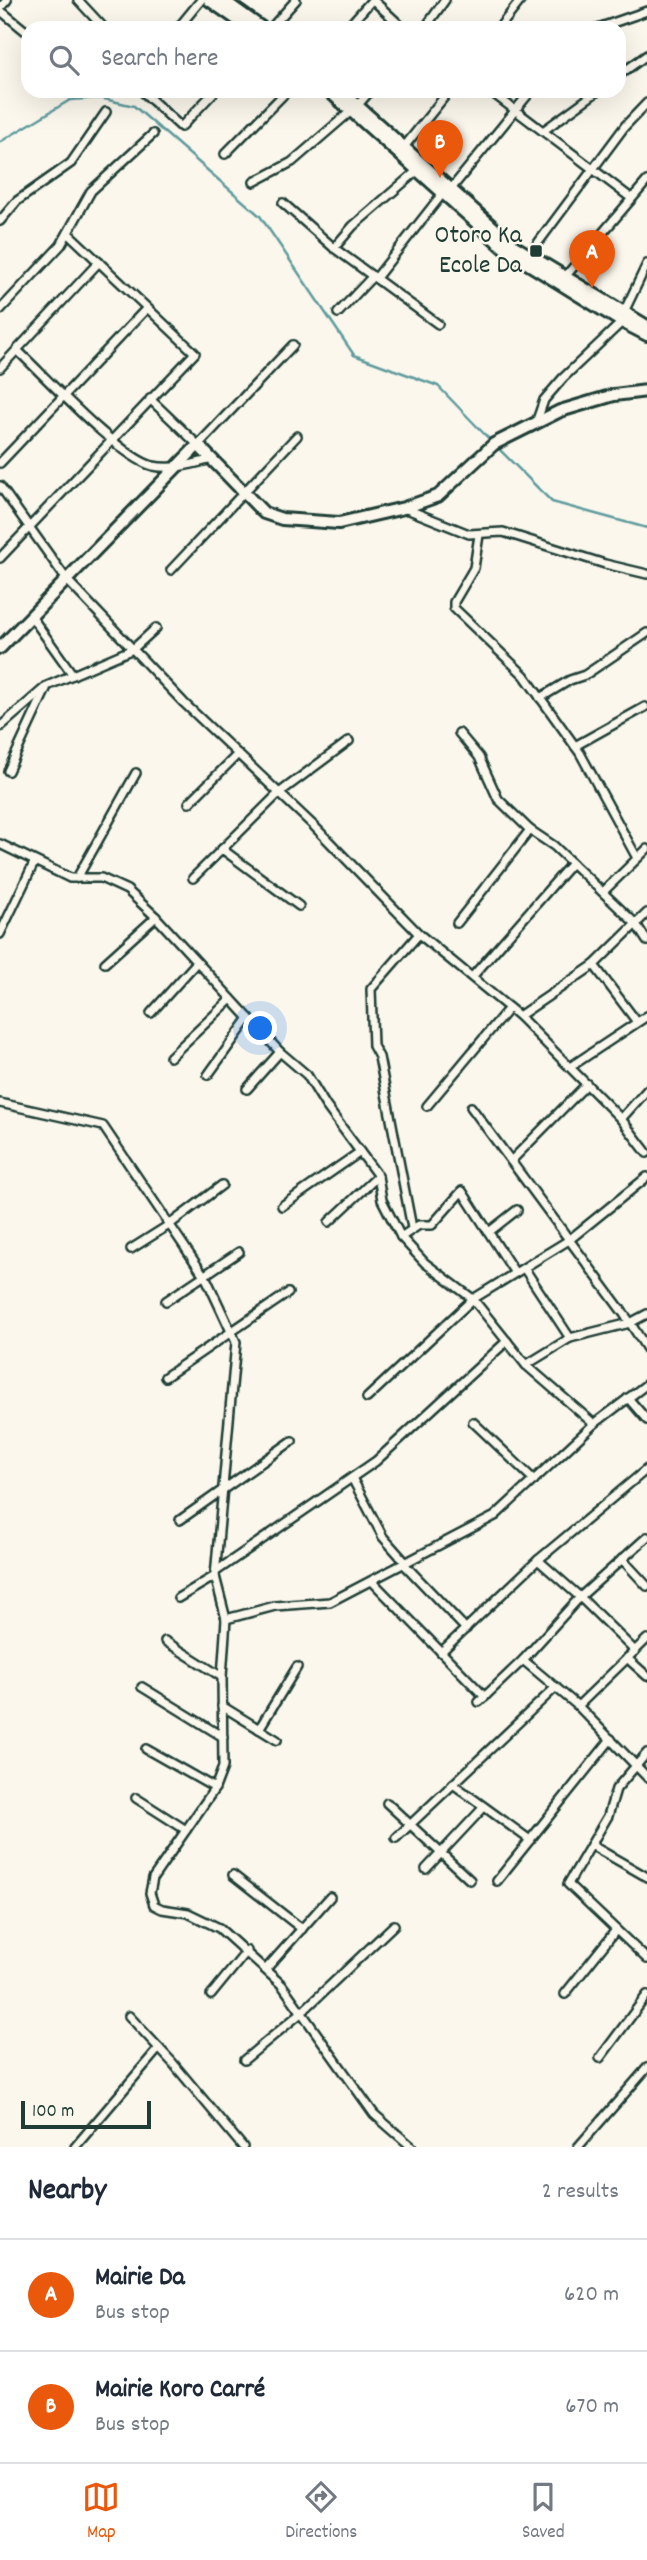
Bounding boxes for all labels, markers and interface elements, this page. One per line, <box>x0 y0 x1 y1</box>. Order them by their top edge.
search box <box>21 21 626 98</box>
icon: search <box>45 41 83 79</box>
text: Search here <box>101 41 219 78</box>
pin: B <box>417 120 463 178</box>
place label: Otoro Ka Ecole Da <box>435 218 523 285</box>
pin: A <box>569 230 615 288</box>
marker: Otoro Ka Ecole Da <box>528 243 544 259</box>
your location <box>243 1011 277 1045</box>
scale bar <box>21 2098 150 2130</box>
text: 100 m <box>32 2099 74 2126</box>
text: Nearby <box>28 2171 106 2214</box>
text: 2 results <box>542 2176 619 2209</box>
text: Mairie Da <box>95 2260 185 2297</box>
text: A <box>45 2279 57 2312</box>
text: 620 m <box>564 2279 619 2312</box>
text: Bus stop <box>95 2297 170 2330</box>
text: Mairie Koro Carré <box>95 2372 265 2409</box>
text: B <box>46 2391 56 2424</box>
text: 670 m <box>565 2391 619 2424</box>
text: Bus stop <box>95 2409 170 2442</box>
tab: Map <box>82 2478 120 2547</box>
tab: Directions <box>285 2478 357 2547</box>
tab: Saved <box>522 2478 565 2547</box>

